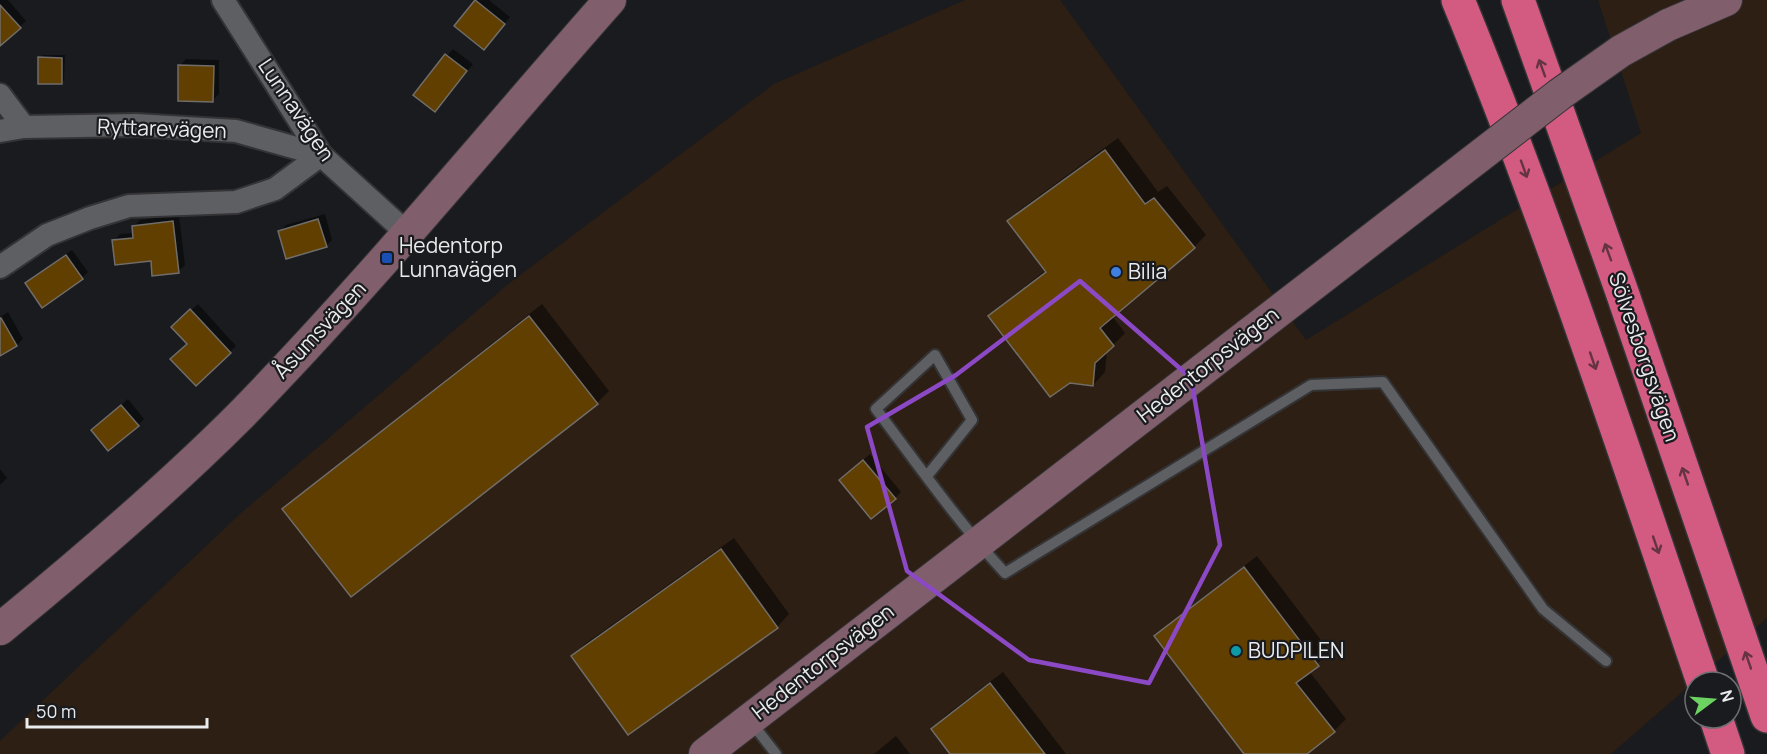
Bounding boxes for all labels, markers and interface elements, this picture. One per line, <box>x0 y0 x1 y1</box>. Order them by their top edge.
street label: Lunnavägen <box>252 53 341 166</box>
one-way arrow <box>1536 59 1547 78</box>
street label: Ryttarevägen <box>97 112 227 144</box>
one-way arrow <box>1520 159 1531 178</box>
place label: Hedentorp Lunnavägen <box>399 231 517 283</box>
one-way arrow <box>1601 243 1612 261</box>
marker: Hedentorp Lunnavägen <box>380 251 394 265</box>
place label: Bilia <box>1128 257 1167 285</box>
marker: Bilia <box>1109 265 1123 279</box>
street label: Sölvesborgsvägen <box>1603 268 1687 445</box>
street label: Åsumsvägen <box>267 275 372 384</box>
street label: Hedentorpsvägen <box>1131 300 1284 429</box>
one-way arrow <box>1588 351 1599 370</box>
one-way arrow <box>1679 467 1690 486</box>
one-way arrow <box>1652 535 1663 554</box>
street label: Hedentorpsvägen <box>746 597 899 726</box>
place label: BUDPILEN <box>1248 636 1344 664</box>
marker: BUDPILEN <box>1229 644 1243 658</box>
one-way arrow <box>1742 651 1753 670</box>
north arrow <box>1683 670 1743 730</box>
text: N <box>1715 687 1740 704</box>
scale bar <box>27 691 207 729</box>
text: 50 m <box>36 699 76 723</box>

